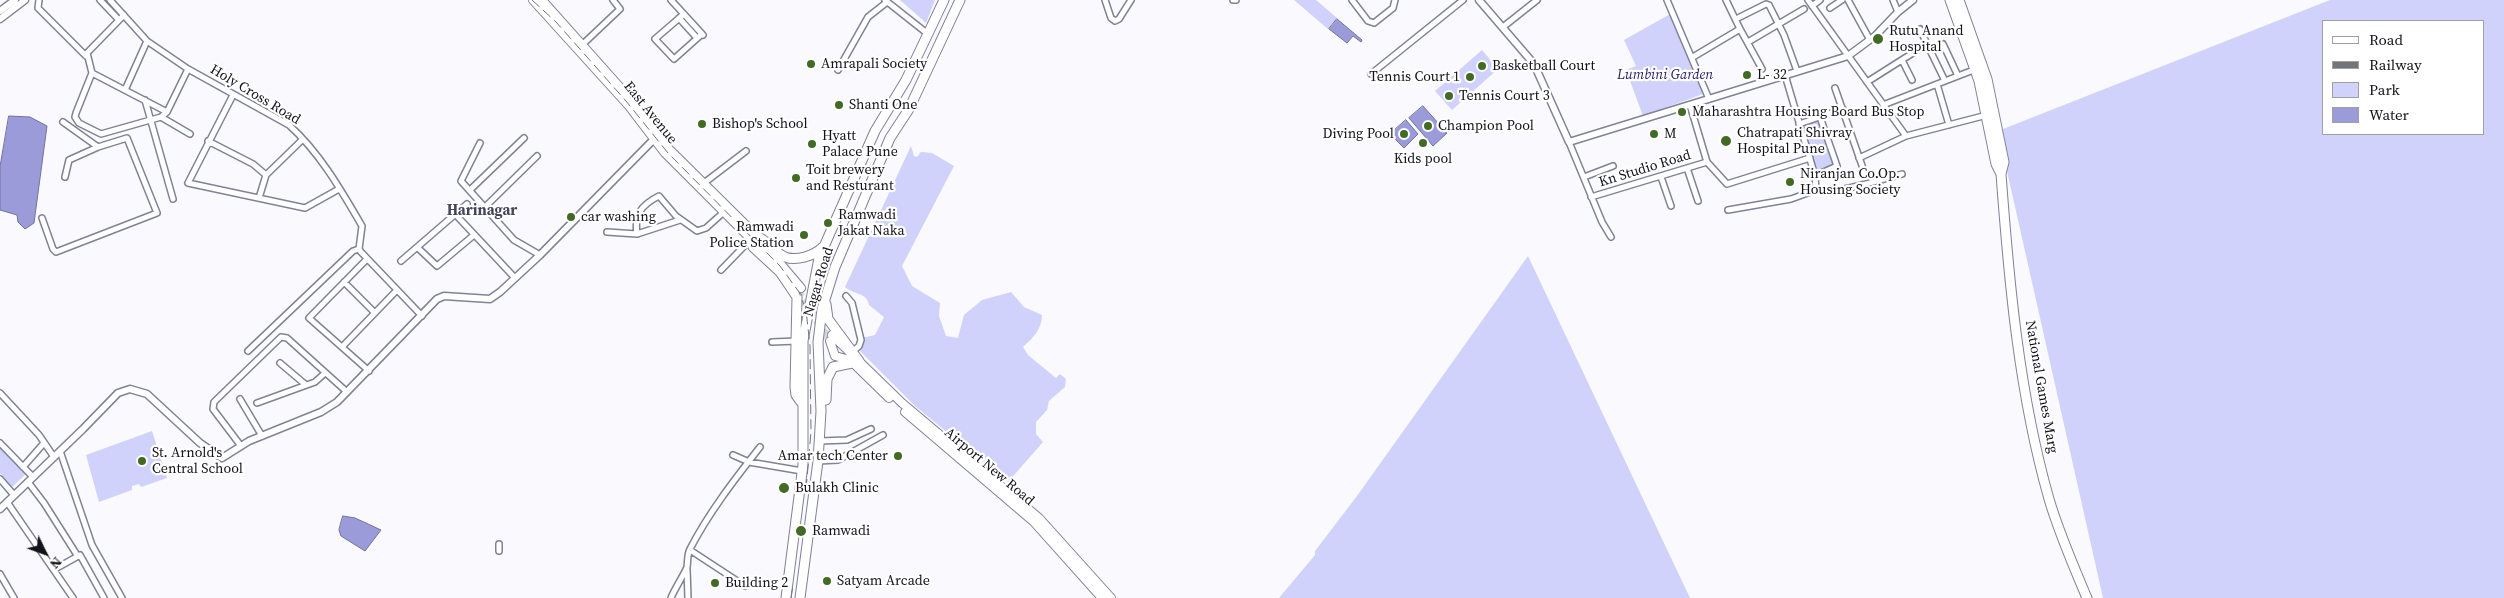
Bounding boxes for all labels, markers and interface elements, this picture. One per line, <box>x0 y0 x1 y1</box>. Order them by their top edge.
legend <box>2322 20 2484 135</box>
place label: Rutu Anand Hospital <box>1889 23 1963 56</box>
text: Road <box>2369 29 2403 50</box>
marker: Rutu Anand Hospital <box>1871 32 1885 46</box>
text: Railway <box>2369 54 2422 75</box>
place label: Amrapali Society <box>821 56 927 72</box>
marker: Amrapali Society <box>805 58 817 70</box>
place label: Basketball Court <box>1492 58 1595 74</box>
marker: Basketball Court <box>1476 60 1488 72</box>
street label: Holy Cross Road <box>207 61 303 129</box>
park label: Lumbini Garden <box>1617 67 1713 83</box>
place label: L- 32 <box>1757 67 1787 83</box>
place label: Tennis Court 1 <box>1369 69 1460 85</box>
marker: L- 32 <box>1741 69 1753 81</box>
marker: Tennis Court 1 <box>1464 71 1476 83</box>
street label: East Avenue <box>620 78 680 148</box>
text: Park <box>2369 79 2400 100</box>
place label: Tennis Court 3 <box>1459 88 1550 104</box>
marker: Tennis Court 3 <box>1443 90 1455 102</box>
place label: Shanti One <box>849 97 917 113</box>
marker: Shanti One <box>833 99 845 111</box>
place label: Maharashtra Housing Board Bus Stop <box>1692 104 1924 120</box>
text: Water <box>2369 104 2409 125</box>
marker: Maharashtra Housing Board Bus Stop <box>1676 106 1688 118</box>
place label: Bishop's School <box>712 116 808 132</box>
marker: Bishop's School <box>696 118 708 130</box>
place label: Champion Pool <box>1438 118 1534 134</box>
marker: Champion Pool <box>1422 120 1434 132</box>
place label: Chatrapati Shivray Hospital Pune <box>1737 125 1852 158</box>
place label: Diving Pool <box>1322 126 1394 142</box>
place label: M <box>1664 126 1677 142</box>
place label: Hyatt Palace Pune <box>822 128 898 160</box>
marker: Diving Pool <box>1398 128 1410 140</box>
marker: M <box>1648 128 1660 140</box>
marker: Chatrapati Shivray Hospital Pune <box>1719 134 1733 148</box>
marker: Kids pool <box>1417 137 1429 149</box>
marker: Hyatt Palace Pune <box>806 138 818 150</box>
street label: Kn Studio Road <box>1597 147 1693 191</box>
place label: Kids pool <box>1394 151 1452 167</box>
place label: Toit brewery and Resturant <box>806 162 893 194</box>
place label: Niranjan Co.Op. Housing Society <box>1800 166 1900 198</box>
marker: Toit brewery and Resturant <box>790 172 802 184</box>
marker: Niranjan Co.Op. Housing Society <box>1784 176 1796 188</box>
district label: Harinagar <box>447 202 517 220</box>
place label: Ramwadi Jakat Naka <box>838 207 905 240</box>
place label: car washing <box>581 209 656 225</box>
marker: car washing <box>565 211 577 223</box>
marker: Ramwadi Jakat Naka <box>822 217 834 229</box>
place label: Ramwadi Police Station <box>709 219 794 252</box>
marker: Ramwadi Police Station <box>798 229 810 241</box>
street label: Nagar Road <box>800 245 838 319</box>
street label: National Games Marg <box>2021 319 2061 455</box>
street label: Airport New Road <box>941 425 1037 509</box>
place label: St. Arnold's Central School <box>152 445 243 478</box>
place label: Amar tech Center <box>778 448 888 464</box>
marker: Amar tech Center <box>892 450 904 462</box>
marker: St. Arnold's Central School <box>136 455 148 467</box>
place label: Bulakh Clinic <box>795 480 879 496</box>
marker: Bulakh Clinic <box>777 481 791 495</box>
place label: Ramwadi <box>812 523 870 539</box>
marker: Ramwadi <box>794 524 808 538</box>
north arrow <box>20 528 70 578</box>
text: N <box>45 553 67 574</box>
place label: Satyam Arcade <box>837 573 930 589</box>
place label: Building 2 <box>725 575 788 591</box>
marker: Satyam Arcade <box>821 575 833 587</box>
marker: Building 2 <box>709 577 721 589</box>

